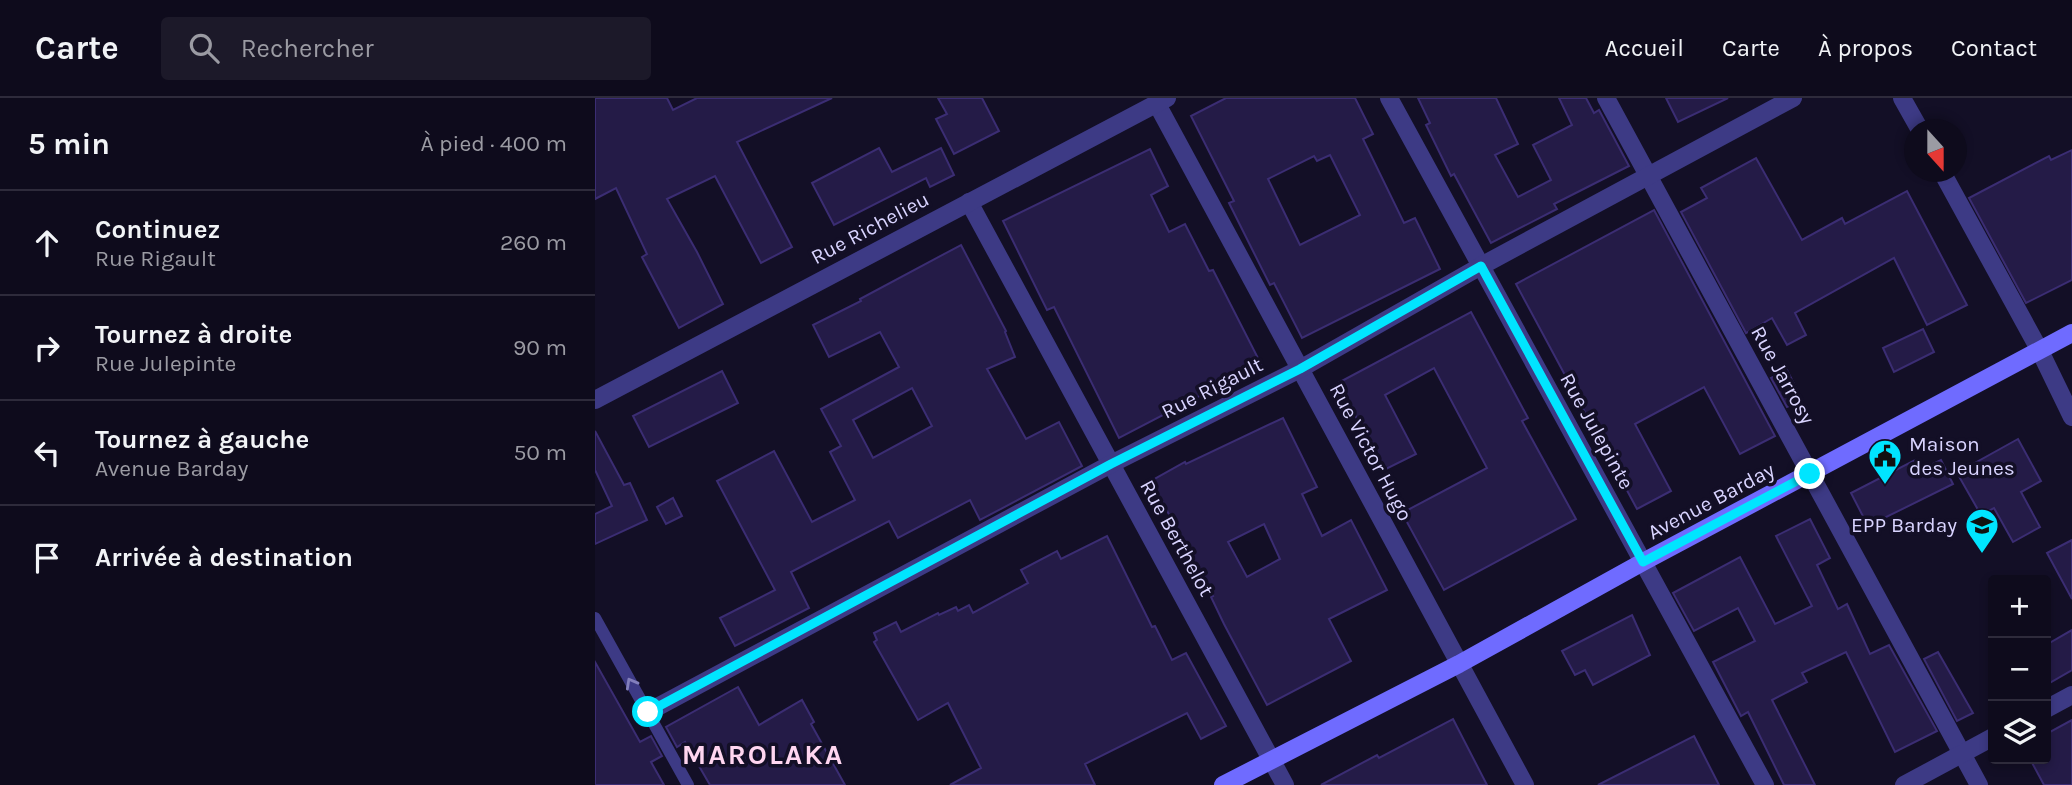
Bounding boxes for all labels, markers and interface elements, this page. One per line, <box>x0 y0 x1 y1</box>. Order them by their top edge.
search box <box>161 17 651 80</box>
text: Carte <box>35 29 119 67</box>
icon: search <box>185 29 223 67</box>
text: Rechercher <box>241 33 374 64</box>
text: Accueil <box>1605 34 1684 62</box>
text: Carte <box>1722 34 1780 62</box>
text: À propos <box>1818 34 1913 62</box>
text: Contact <box>1951 34 2037 62</box>
north arrow <box>1904 119 1967 182</box>
text: 5 min <box>28 126 110 162</box>
text: À pied · 400 m <box>420 130 567 157</box>
street label: Rue Richelieu <box>807 187 933 269</box>
text: Continuez <box>95 214 220 245</box>
icon: ahead <box>28 224 66 262</box>
text: 260 m <box>500 229 567 256</box>
text: Rue Rigault <box>95 245 216 272</box>
text: Tournez à droite <box>95 319 292 350</box>
street label: Rue Jarrosy <box>1746 322 1820 428</box>
icon: right <box>28 329 66 367</box>
text: 90 m <box>513 334 567 361</box>
text: Rue Julepinte <box>95 350 236 377</box>
street label: Rue Rigault <box>1157 352 1267 424</box>
street label: Rue Julepinte <box>1555 369 1639 493</box>
street label: Rue Victor Hugo <box>1325 379 1417 525</box>
text: Tournez à gauche <box>95 424 309 455</box>
place label: Maison des Jeunes <box>1909 432 2015 480</box>
icon: left <box>28 434 66 472</box>
public building icon: Maison des Jeunes <box>1866 437 1904 486</box>
text: 50 m <box>513 439 567 466</box>
text: Avenue Barday <box>95 455 248 482</box>
street label: Avenue Barday <box>1644 457 1779 544</box>
route end <box>1794 458 1825 489</box>
street label: Rue Berthelot <box>1135 476 1219 600</box>
school or university icon: EPP Barday <box>1963 506 2001 555</box>
place label: EPP Barday <box>1851 513 1957 537</box>
icon: arrive <box>28 539 66 577</box>
text: Arrivée à destination <box>95 542 353 573</box>
map controls <box>1988 575 2051 764</box>
button: + <box>1988 575 2051 638</box>
button: − <box>1988 638 2051 701</box>
one-way arrow <box>626 677 639 690</box>
route start <box>632 696 663 727</box>
button: layers <box>1988 701 2051 764</box>
district label: MAROLAKA <box>682 738 844 771</box>

